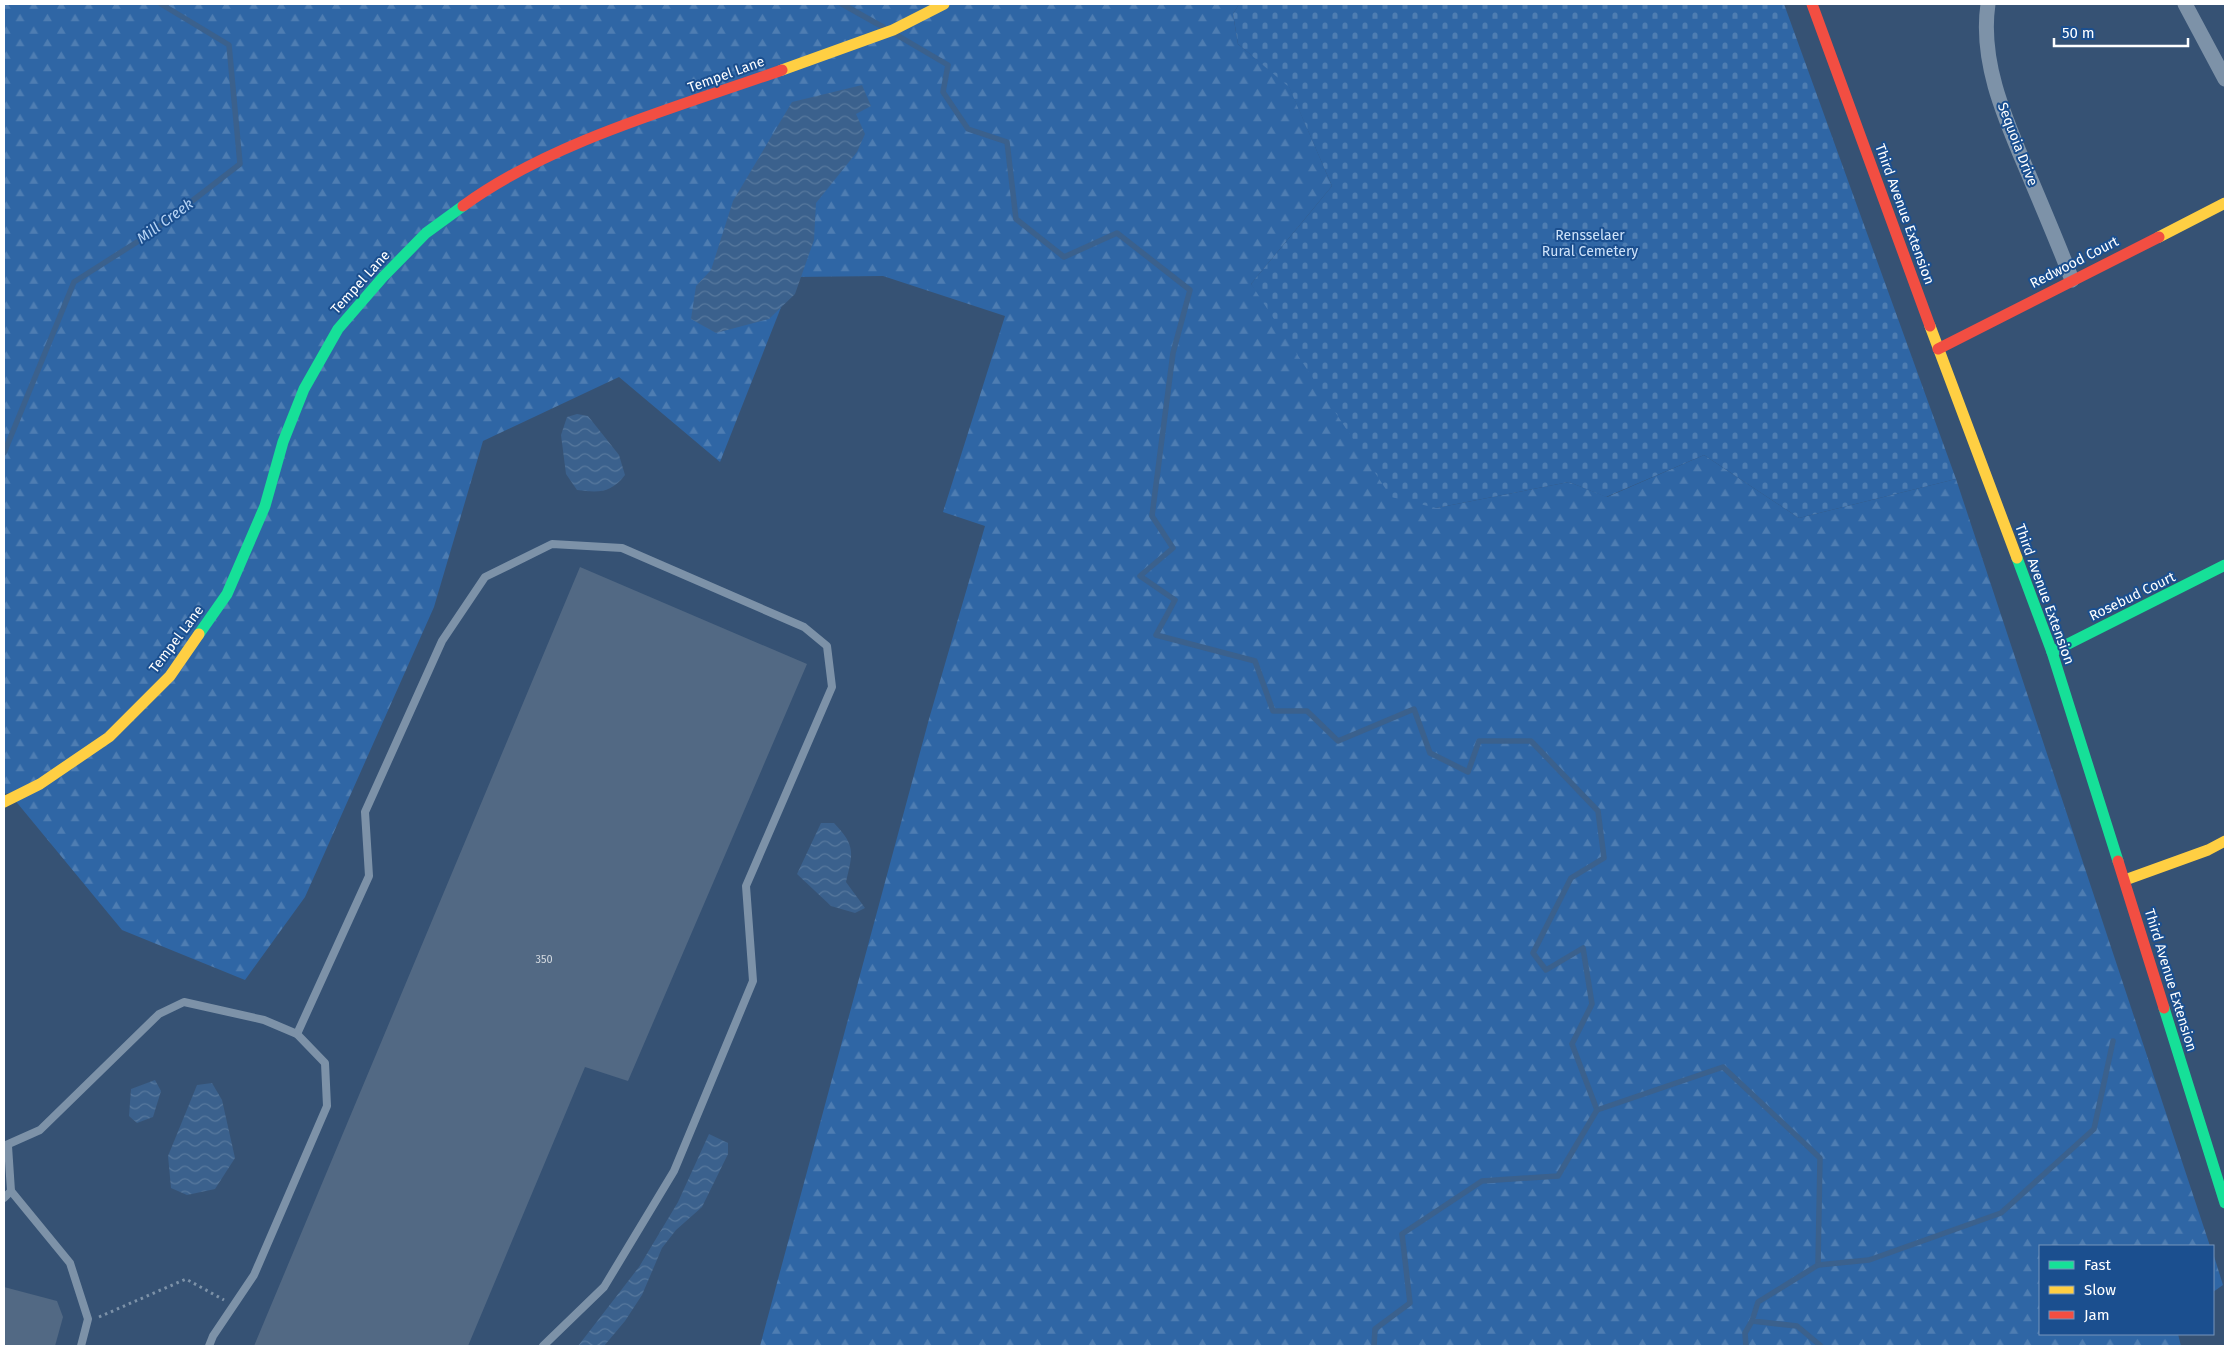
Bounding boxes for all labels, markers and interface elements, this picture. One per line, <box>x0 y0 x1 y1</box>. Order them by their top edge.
scale bar <box>2054 15 2188 47</box>
text: 50 m <box>2062 24 2095 42</box>
street label: Tempel Lane <box>686 53 767 96</box>
street label: Sequoia Drive <box>1994 100 2041 188</box>
street label: Third Avenue Extension <box>1871 142 1938 287</box>
water label: Mill Creek <box>133 195 197 247</box>
park label: Rensselaer Rural Cemetery <box>1542 227 1638 260</box>
street label: Redwood Court <box>2027 232 2122 292</box>
street label: Tempel Lane <box>327 247 394 318</box>
street label: Third Avenue Extension <box>2011 522 2078 667</box>
street label: Rosebud Court <box>2086 568 2179 625</box>
street label: Tempel Lane <box>145 602 207 676</box>
street label: Third Avenue Extension <box>2141 907 2200 1054</box>
house number: 350 <box>535 953 553 966</box>
legend <box>2039 1245 2214 1335</box>
text: Fast <box>2084 1256 2111 1274</box>
text: Slow <box>2084 1281 2116 1299</box>
text: Jam <box>2084 1306 2110 1324</box>

